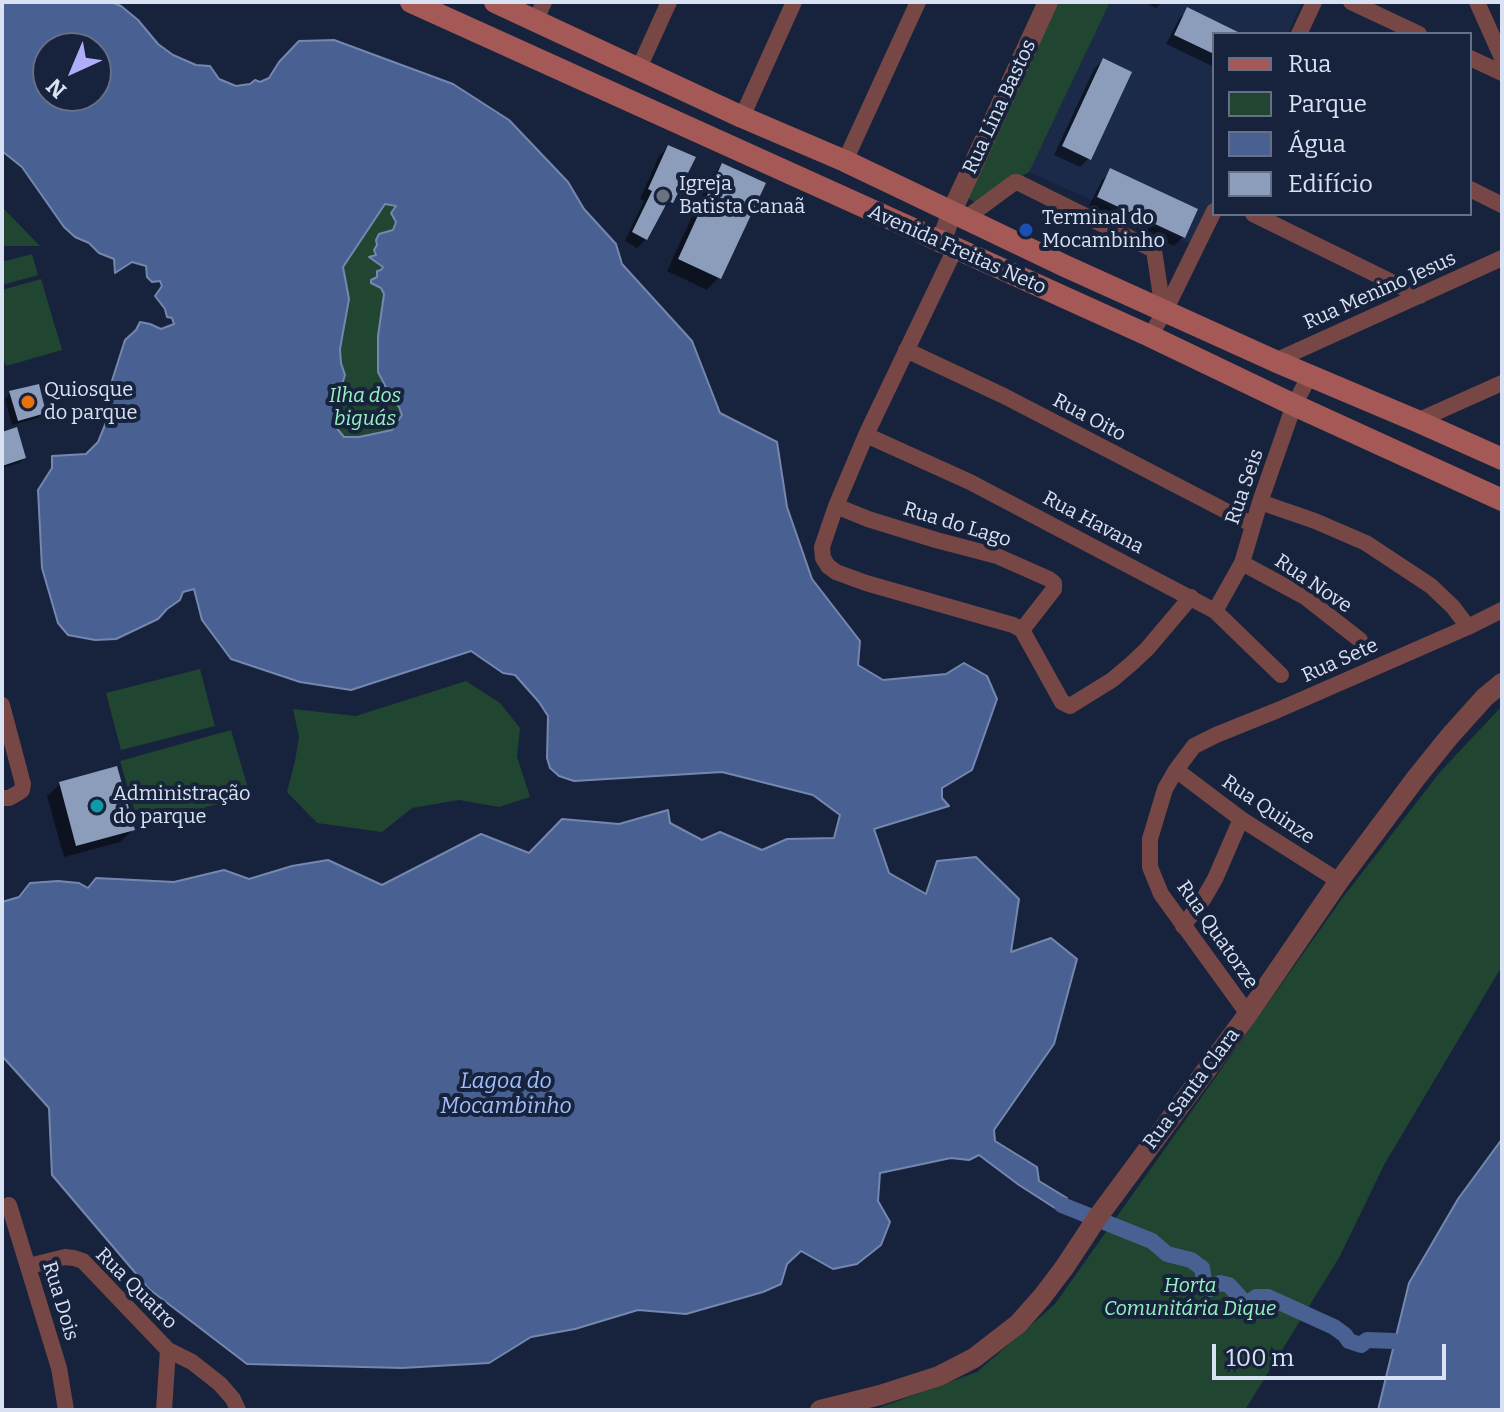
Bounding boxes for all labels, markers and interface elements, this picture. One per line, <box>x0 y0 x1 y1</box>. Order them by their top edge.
north arrow <box>32 32 112 112</box>
legend <box>1212 32 1472 216</box>
street label: Rua Lina Bastos <box>958 36 1042 178</box>
text: Rua <box>1288 50 1331 78</box>
text: N <box>41 73 72 104</box>
text: Parque <box>1288 90 1367 118</box>
text: Água <box>1288 130 1346 158</box>
text: Edifício <box>1288 170 1373 198</box>
place label: Igreja Batista Canaã <box>679 172 805 219</box>
marker: Igreja Batista Canaã <box>654 187 672 205</box>
street label: Avenida Freitas Neto <box>864 200 1050 300</box>
place label: Terminal do Mocambinho <box>1042 206 1165 253</box>
marker: Terminal do Mocambinho <box>1017 221 1035 239</box>
street label: Rua Menino Jesus <box>1300 247 1460 335</box>
place label: Quiosque do parque <box>44 378 137 425</box>
park label: Ilha dos biguás <box>329 384 401 431</box>
street label: Rua Oito <box>1048 389 1130 447</box>
marker: Quiosque do parque <box>19 393 37 411</box>
street label: Rua Seis <box>1221 446 1269 528</box>
street label: Rua Havana <box>1038 486 1148 560</box>
street label: Rua do Lago <box>900 497 1014 553</box>
street label: Rua Nove <box>1270 549 1356 619</box>
street label: Rua Sete <box>1298 634 1382 688</box>
street label: Rua Quinze <box>1217 770 1319 850</box>
place label: Administração do parque <box>113 782 251 829</box>
marker: Administração do parque <box>88 797 106 815</box>
street label: Rua Quatorze <box>1171 876 1263 994</box>
street label: Rua Santa Clara <box>1139 1024 1245 1154</box>
water label: Lagoa do Mocambinho <box>440 1069 572 1120</box>
street label: Rua Quatro <box>90 1243 182 1335</box>
street label: Rua Dois <box>37 1259 83 1343</box>
park label: Horta Comunitária Dique <box>1104 1274 1276 1321</box>
scale bar <box>1216 1328 1450 1378</box>
text: 100 m <box>1226 1344 1294 1372</box>

